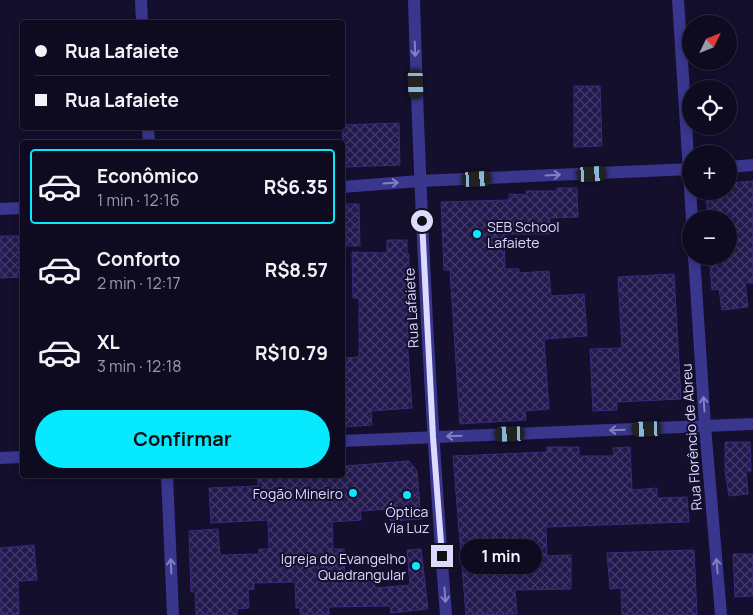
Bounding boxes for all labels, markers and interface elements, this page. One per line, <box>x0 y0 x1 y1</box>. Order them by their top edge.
north arrow <box>682 15 738 70</box>
map controls <box>682 15 737 265</box>
text: Rua Lafaiete <box>65 38 179 64</box>
one-way arrow <box>410 40 420 56</box>
car <box>407 69 424 99</box>
button: locate <box>682 80 737 135</box>
text: Rua Lafaiete <box>65 87 179 113</box>
button: + <box>682 145 737 200</box>
text: Econômico <box>97 163 199 189</box>
icon: car <box>37 164 82 209</box>
car <box>576 166 607 182</box>
car <box>461 171 492 187</box>
one-way arrow <box>545 171 561 180</box>
text: R$6.35 <box>264 174 328 200</box>
one-way arrow <box>383 179 399 188</box>
text: 1 min · 12:16 <box>97 189 180 211</box>
route start <box>411 210 433 232</box>
button: − <box>682 210 737 265</box>
place label: SEB School Lafaiete <box>487 217 560 252</box>
marker: SEB School Lafaiete <box>471 228 483 240</box>
text: Conforto <box>97 246 180 272</box>
icon: car <box>37 247 82 292</box>
text: R$8.57 <box>265 257 328 283</box>
street label: Rua Lafaiete <box>399 267 423 349</box>
text: 2 min · 12:17 <box>97 272 181 294</box>
text: XL <box>97 329 120 355</box>
icon: car <box>37 330 82 375</box>
text: R$10.79 <box>255 340 328 366</box>
text: 3 min · 12:18 <box>97 355 182 377</box>
street label: Rua Florêncio de Abreu <box>676 363 706 511</box>
one-way arrow <box>699 397 708 413</box>
button: Confirmar <box>35 410 330 468</box>
car <box>631 421 662 437</box>
one-way arrow <box>609 425 625 434</box>
car <box>494 426 525 442</box>
one-way arrow <box>447 432 463 441</box>
place label: Fogão Mineiro <box>253 484 343 503</box>
marker: Fogão Mineiro <box>347 487 359 499</box>
marker: Óptica Via Luz <box>401 489 413 501</box>
place label: Óptica Via Luz <box>385 502 429 537</box>
callout: 1 min <box>460 538 542 574</box>
route end <box>431 545 453 567</box>
text: 1 min <box>481 545 521 567</box>
place label: Igreja do Evangelho Quadrangular <box>281 549 406 584</box>
one-way arrow <box>166 559 176 575</box>
one-way arrow <box>712 559 721 575</box>
marker: Igreja do Evangelho Quadrangular <box>410 560 422 572</box>
one-way arrow <box>440 587 450 603</box>

